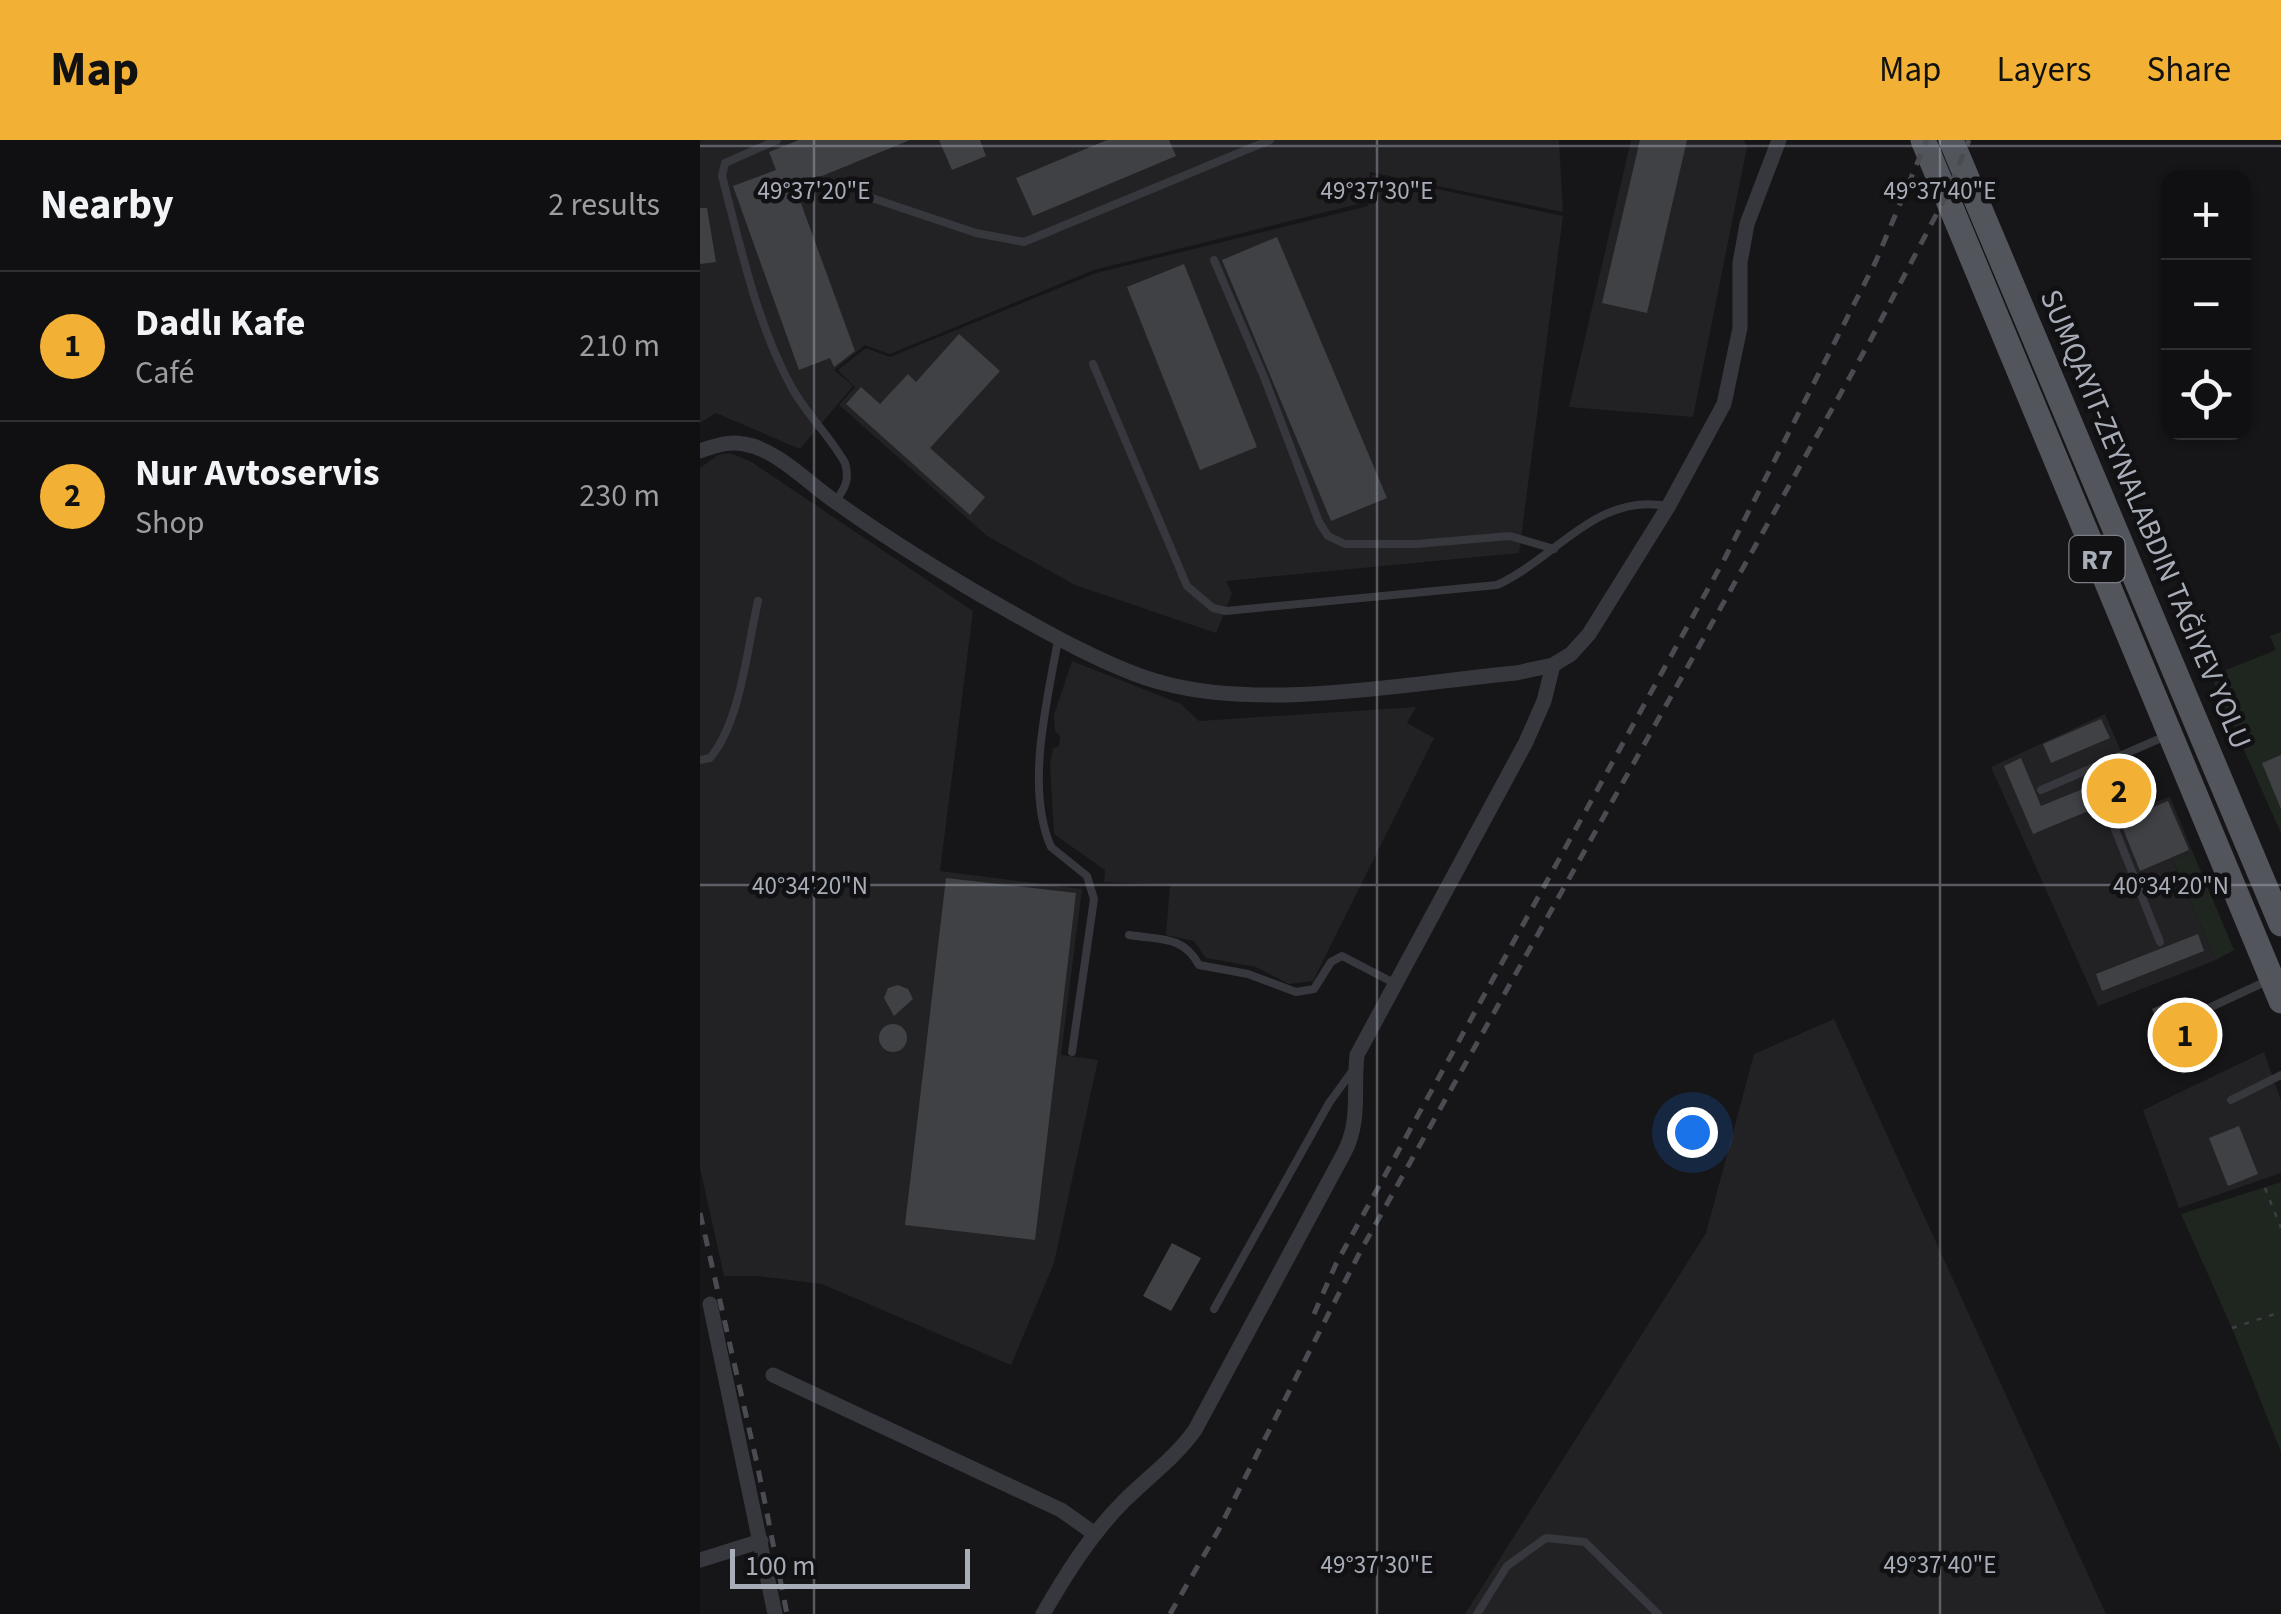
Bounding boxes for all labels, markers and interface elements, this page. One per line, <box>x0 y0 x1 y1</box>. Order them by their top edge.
text: Map <box>50 36 139 104</box>
text: Map <box>1879 45 1942 95</box>
text: Layers <box>1997 45 2091 95</box>
text: Share <box>2146 45 2231 95</box>
map controls <box>2161 170 2251 440</box>
button: + <box>2161 170 2251 260</box>
text: 49°37'20"E <box>758 173 870 209</box>
text: 49°37'30"E <box>1321 173 1433 209</box>
text: 49°37'40"E <box>1884 173 1996 209</box>
text: Nearby <box>40 175 174 235</box>
text: 2 results <box>548 182 660 228</box>
button: − <box>2161 260 2251 350</box>
street label: SUMQAYIT-ZEYNALABDIN TAĞIYEV YOLU <box>2029 283 2262 756</box>
text: Dadlı Kafe <box>135 296 306 350</box>
text: 1 <box>64 323 81 369</box>
text: 210 m <box>579 323 660 369</box>
text: Café <box>135 350 194 396</box>
button: locate <box>2161 350 2251 440</box>
text: Nur Avtoservis <box>135 446 379 500</box>
text: 2 <box>64 473 81 519</box>
text: 230 m <box>579 473 660 519</box>
text: Shop <box>135 500 205 546</box>
road number: R7 <box>2070 536 2124 582</box>
pin: 2 <box>2086 754 2152 828</box>
text: 40°34'20"N <box>752 868 868 904</box>
text: 40°34'20"N <box>2113 868 2229 904</box>
pin: 1 <box>2152 998 2218 1072</box>
your location <box>1667 1107 1718 1158</box>
scale bar <box>730 1544 970 1588</box>
text: 100 m <box>745 1546 816 1586</box>
text: 49°37'30"E <box>1321 1547 1433 1583</box>
text: 49°37'40"E <box>1884 1547 1996 1583</box>

